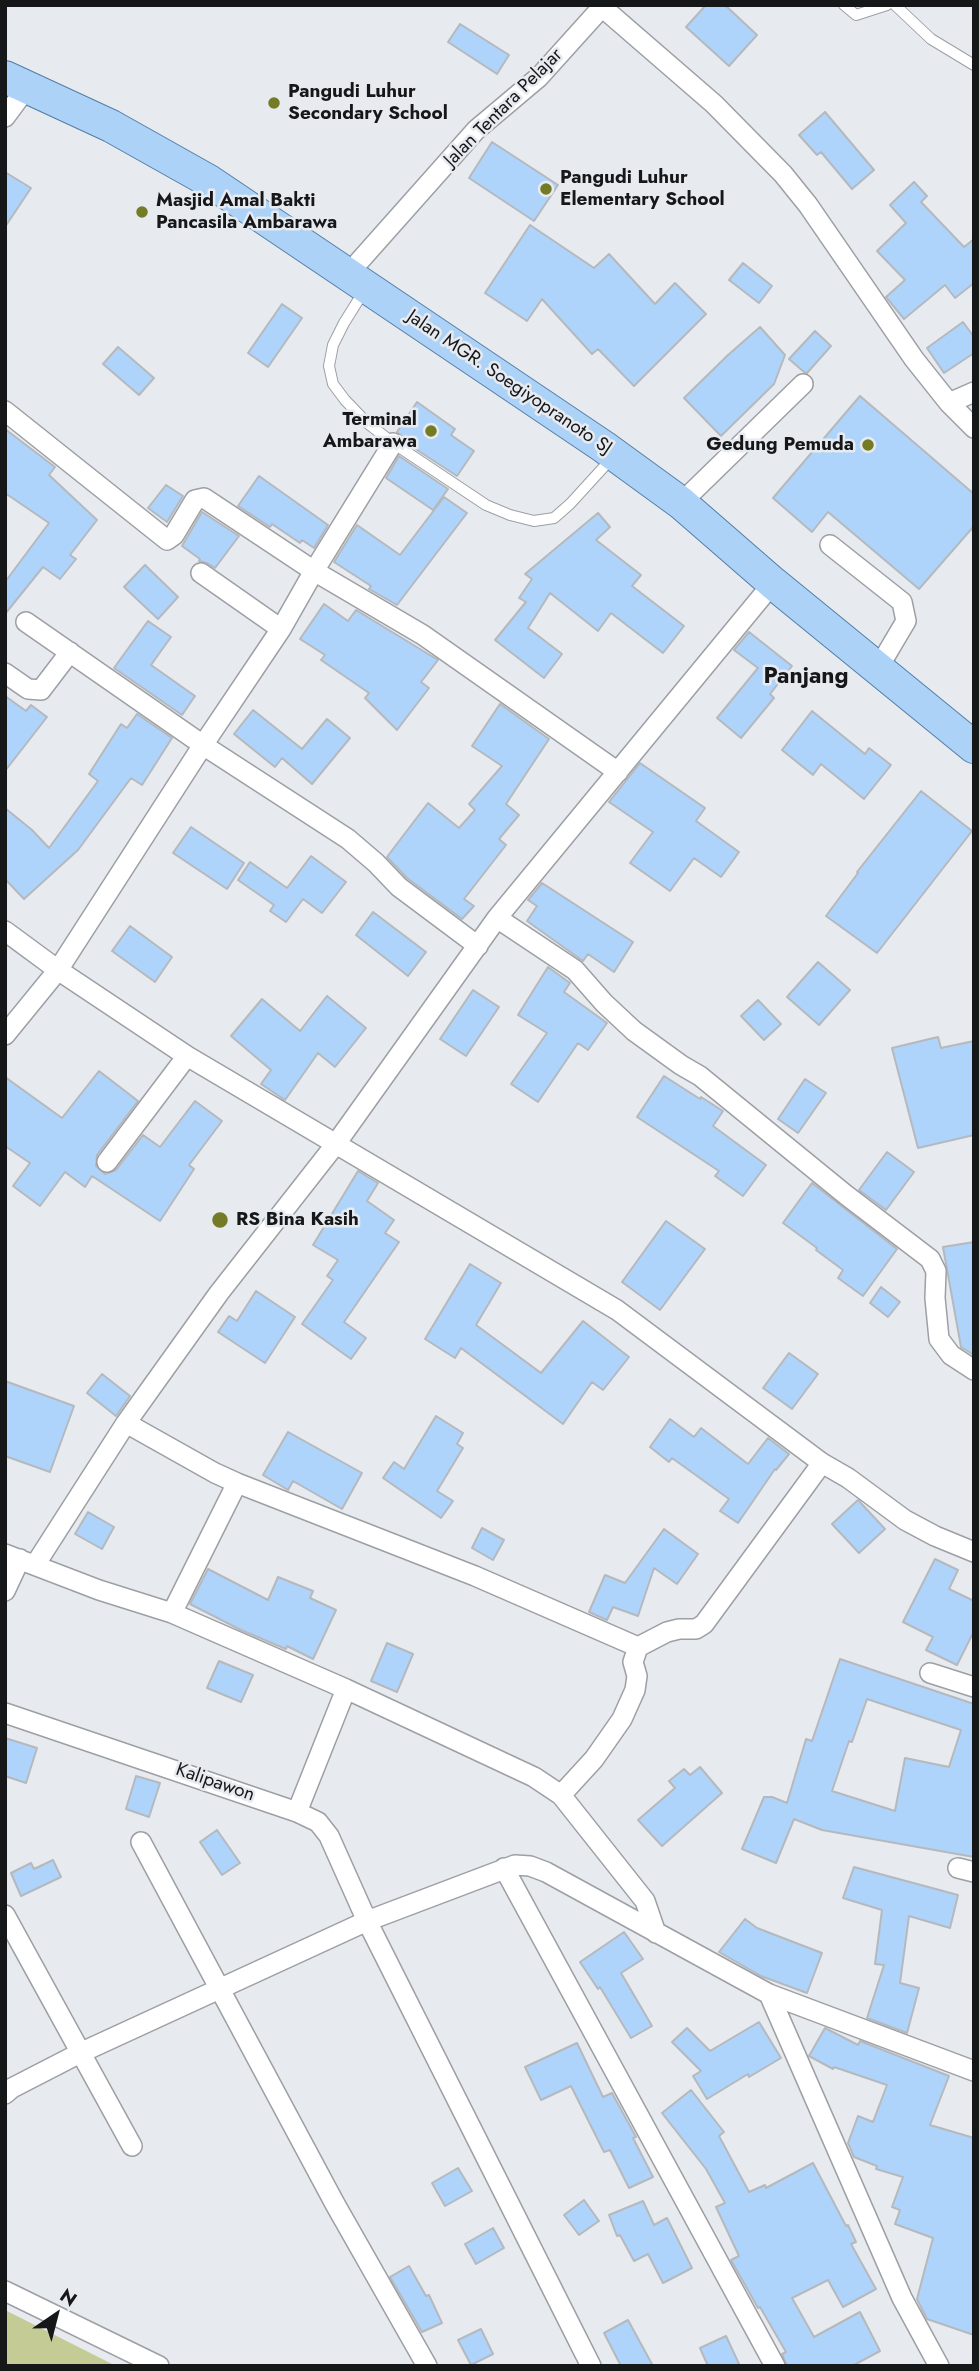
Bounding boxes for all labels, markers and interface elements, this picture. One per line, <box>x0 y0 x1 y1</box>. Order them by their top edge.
street label: Jalan Tentara Pelajar <box>440 44 568 172</box>
place label: Pangudi Luhur Secondary School <box>288 81 448 125</box>
marker: Pangudi Luhur Secondary School <box>266 95 282 111</box>
place label: Pangudi Luhur Elementary School <box>560 167 725 211</box>
marker: Pangudi Luhur Elementary School <box>538 181 554 197</box>
place label: Masjid Amal Bakti Pancasila Ambarawa <box>156 190 337 234</box>
marker: Masjid Amal Bakti Pancasila Ambarawa <box>134 204 150 220</box>
street label: Jalan MGR. Soegiyopranoto SJ <box>402 306 616 460</box>
place label: Terminal Ambarawa <box>323 409 417 453</box>
marker: Terminal Ambarawa <box>423 423 439 439</box>
place label: Gedung Pemuda <box>706 434 854 456</box>
marker: Gedung Pemuda <box>860 437 876 453</box>
district label: Panjang <box>763 663 849 691</box>
place label: RS Bina Kasih <box>236 1209 359 1231</box>
marker: RS Bina Kasih <box>210 1210 230 1230</box>
street label: Kalipawon <box>173 1759 257 1807</box>
north arrow <box>21 2280 91 2350</box>
text: N <box>54 2282 82 2313</box>

